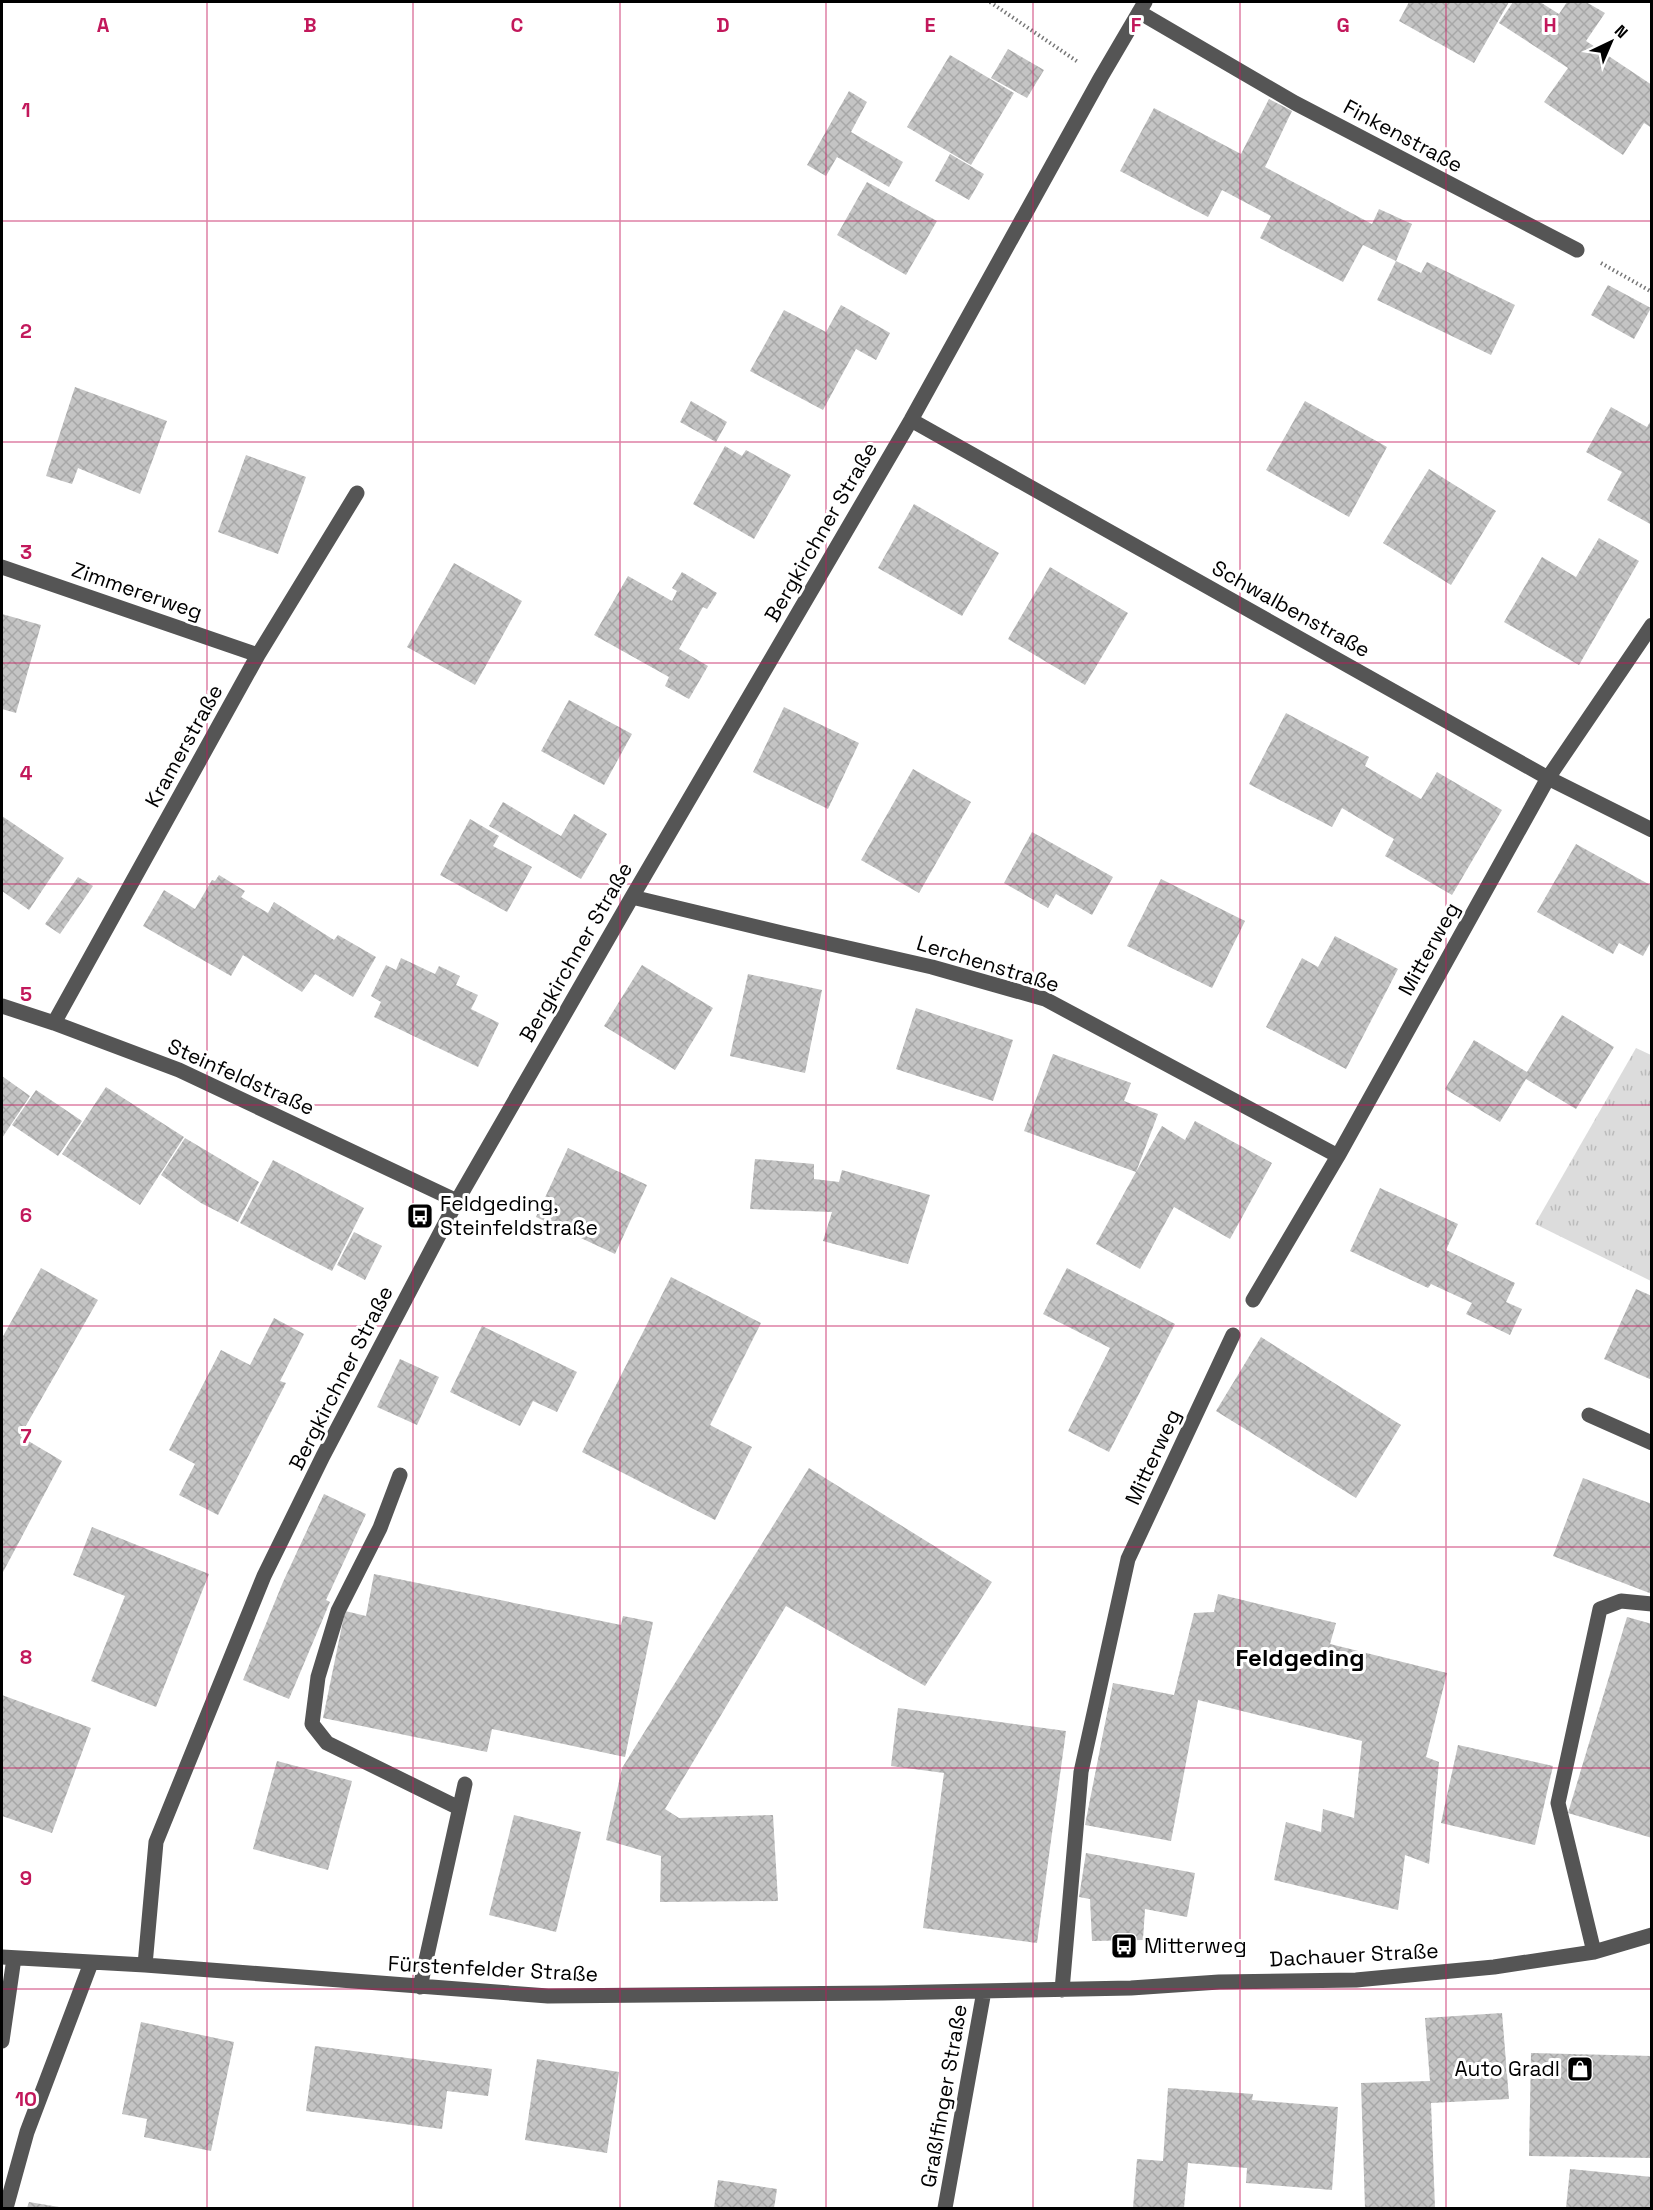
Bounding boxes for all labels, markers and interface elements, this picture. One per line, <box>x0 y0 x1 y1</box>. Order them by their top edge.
text: A <box>97 12 110 38</box>
text: B <box>303 12 317 38</box>
text: C <box>511 12 524 38</box>
text: D <box>716 12 730 38</box>
text: E <box>924 12 936 38</box>
text: F <box>1131 12 1142 38</box>
text: G <box>1336 12 1350 38</box>
text: H <box>1543 12 1557 38</box>
north arrow <box>1581 12 1641 72</box>
text: N <box>1610 20 1632 43</box>
street label: Finkenstraße <box>1339 93 1467 178</box>
text: 1 <box>21 97 31 123</box>
text: 2 <box>20 318 32 344</box>
street label: Bergkirchner Straße <box>758 437 883 626</box>
text: 3 <box>20 539 32 565</box>
street label: Schwalbenstraße <box>1207 554 1375 663</box>
street label: Zimmererweg <box>68 556 206 625</box>
street label: Kramerstraße <box>139 680 228 812</box>
text: 4 <box>20 760 33 786</box>
street label: Bergkirchner Straße <box>513 857 638 1046</box>
street label: Mitterweg <box>1392 897 1465 1000</box>
street label: Lerchenstraße <box>914 929 1063 998</box>
text: 5 <box>20 981 32 1007</box>
street label: Steinfeldstraße <box>164 1032 319 1121</box>
place label: Feldgeding, Steinfeldstraße <box>440 1190 598 1241</box>
bus stop icon: Feldgeding, Steinfeldstraße <box>405 1201 435 1231</box>
text: 6 <box>20 1202 32 1228</box>
street label: Bergkirchner Straße <box>282 1281 399 1474</box>
street label: Mitterweg <box>1119 1405 1186 1509</box>
text: 7 <box>20 1423 32 1449</box>
district label: Feldgeding <box>1235 1642 1365 1673</box>
text: 8 <box>20 1644 32 1670</box>
text: 9 <box>20 1865 32 1891</box>
bus stop icon: Mitterweg <box>1109 1931 1139 1961</box>
place label: Mitterweg <box>1144 1932 1247 1959</box>
street label: Dachauer Straße <box>1269 1937 1439 1972</box>
street label: Fürstenfelder Straße <box>387 1950 599 1987</box>
street label: Graßlfinger Straße <box>914 2002 973 2190</box>
shop icon: Auto Gradl <box>1565 2054 1595 2084</box>
place label: Auto Gradl <box>1454 2055 1560 2082</box>
text: 10 <box>15 2086 37 2112</box>

